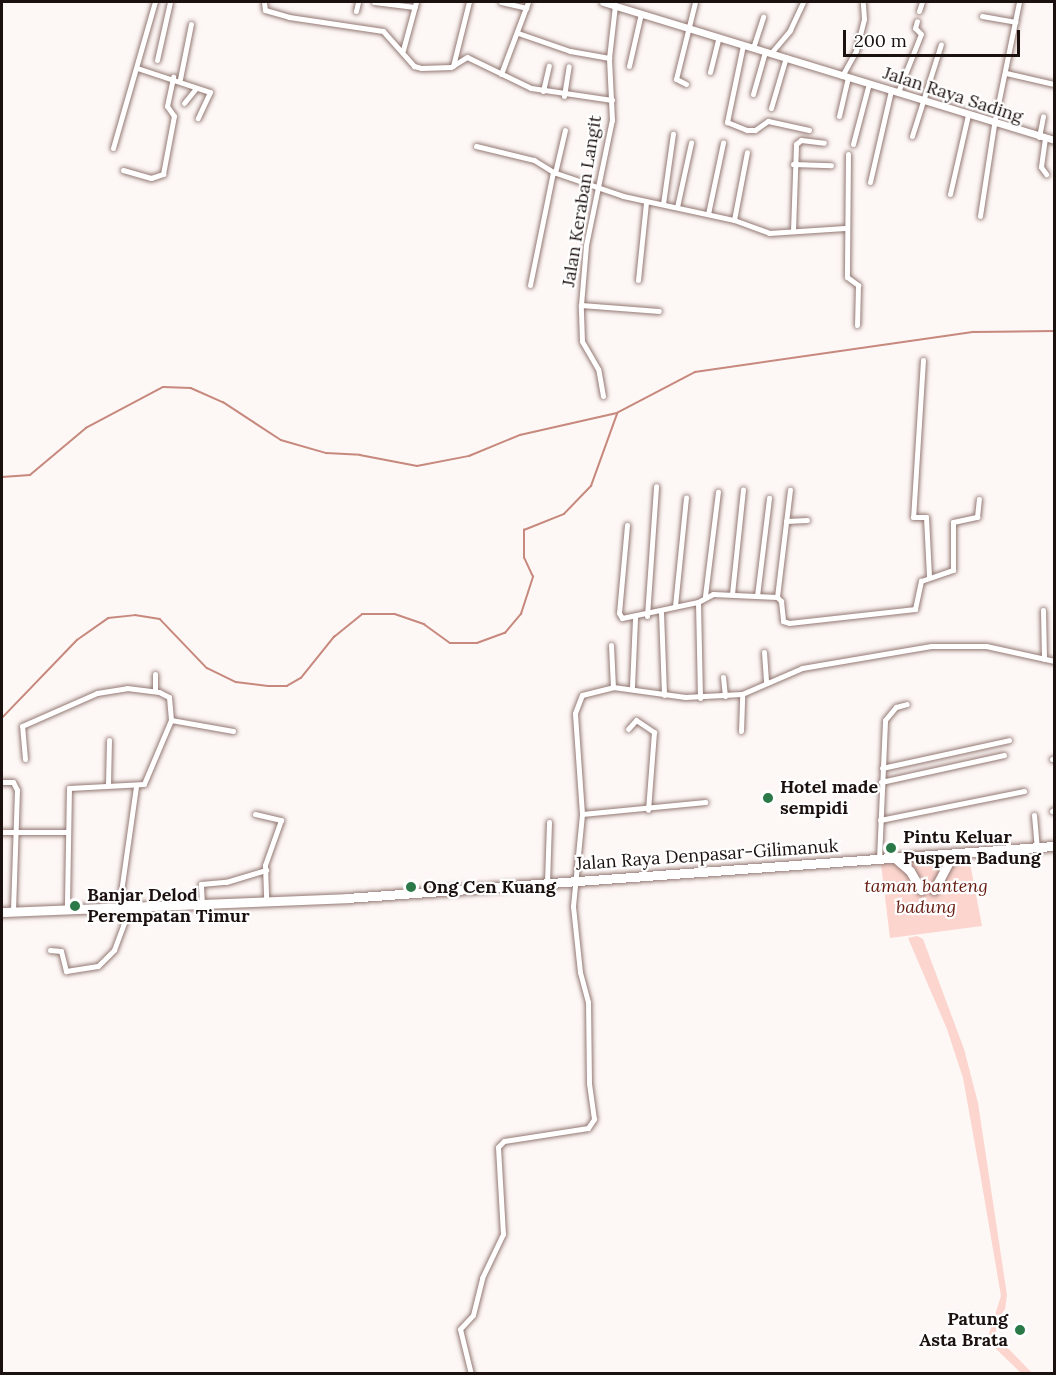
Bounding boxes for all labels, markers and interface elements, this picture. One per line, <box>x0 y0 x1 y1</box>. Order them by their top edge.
scale bar <box>846 18 1023 56</box>
text: 200 m <box>854 29 907 52</box>
street label: Jalan Raya Sading <box>880 62 1026 128</box>
street label: Jalan Keraban Langit <box>558 114 606 288</box>
place label: Hotel made sempidi <box>780 777 878 820</box>
marker: Hotel made sempidi <box>761 791 775 805</box>
place label: Pintu Keluar Puspem Badung <box>903 827 1041 870</box>
street label: Jalan Raya Denpasar-Gilimanuk <box>575 835 839 875</box>
marker: Pintu Keluar Puspem Badung <box>884 841 898 855</box>
place label: Ong Cen Kuang <box>423 876 556 898</box>
park label: taman banteng badung <box>864 876 988 918</box>
marker: Ong Cen Kuang <box>404 880 418 894</box>
place label: Banjar Delod Perempatan Timur <box>87 885 250 928</box>
marker: Banjar Delod Perempatan Timur <box>68 899 82 913</box>
place label: Patung Asta Brata <box>919 1309 1008 1352</box>
marker: Patung Asta Brata <box>1013 1323 1027 1337</box>

